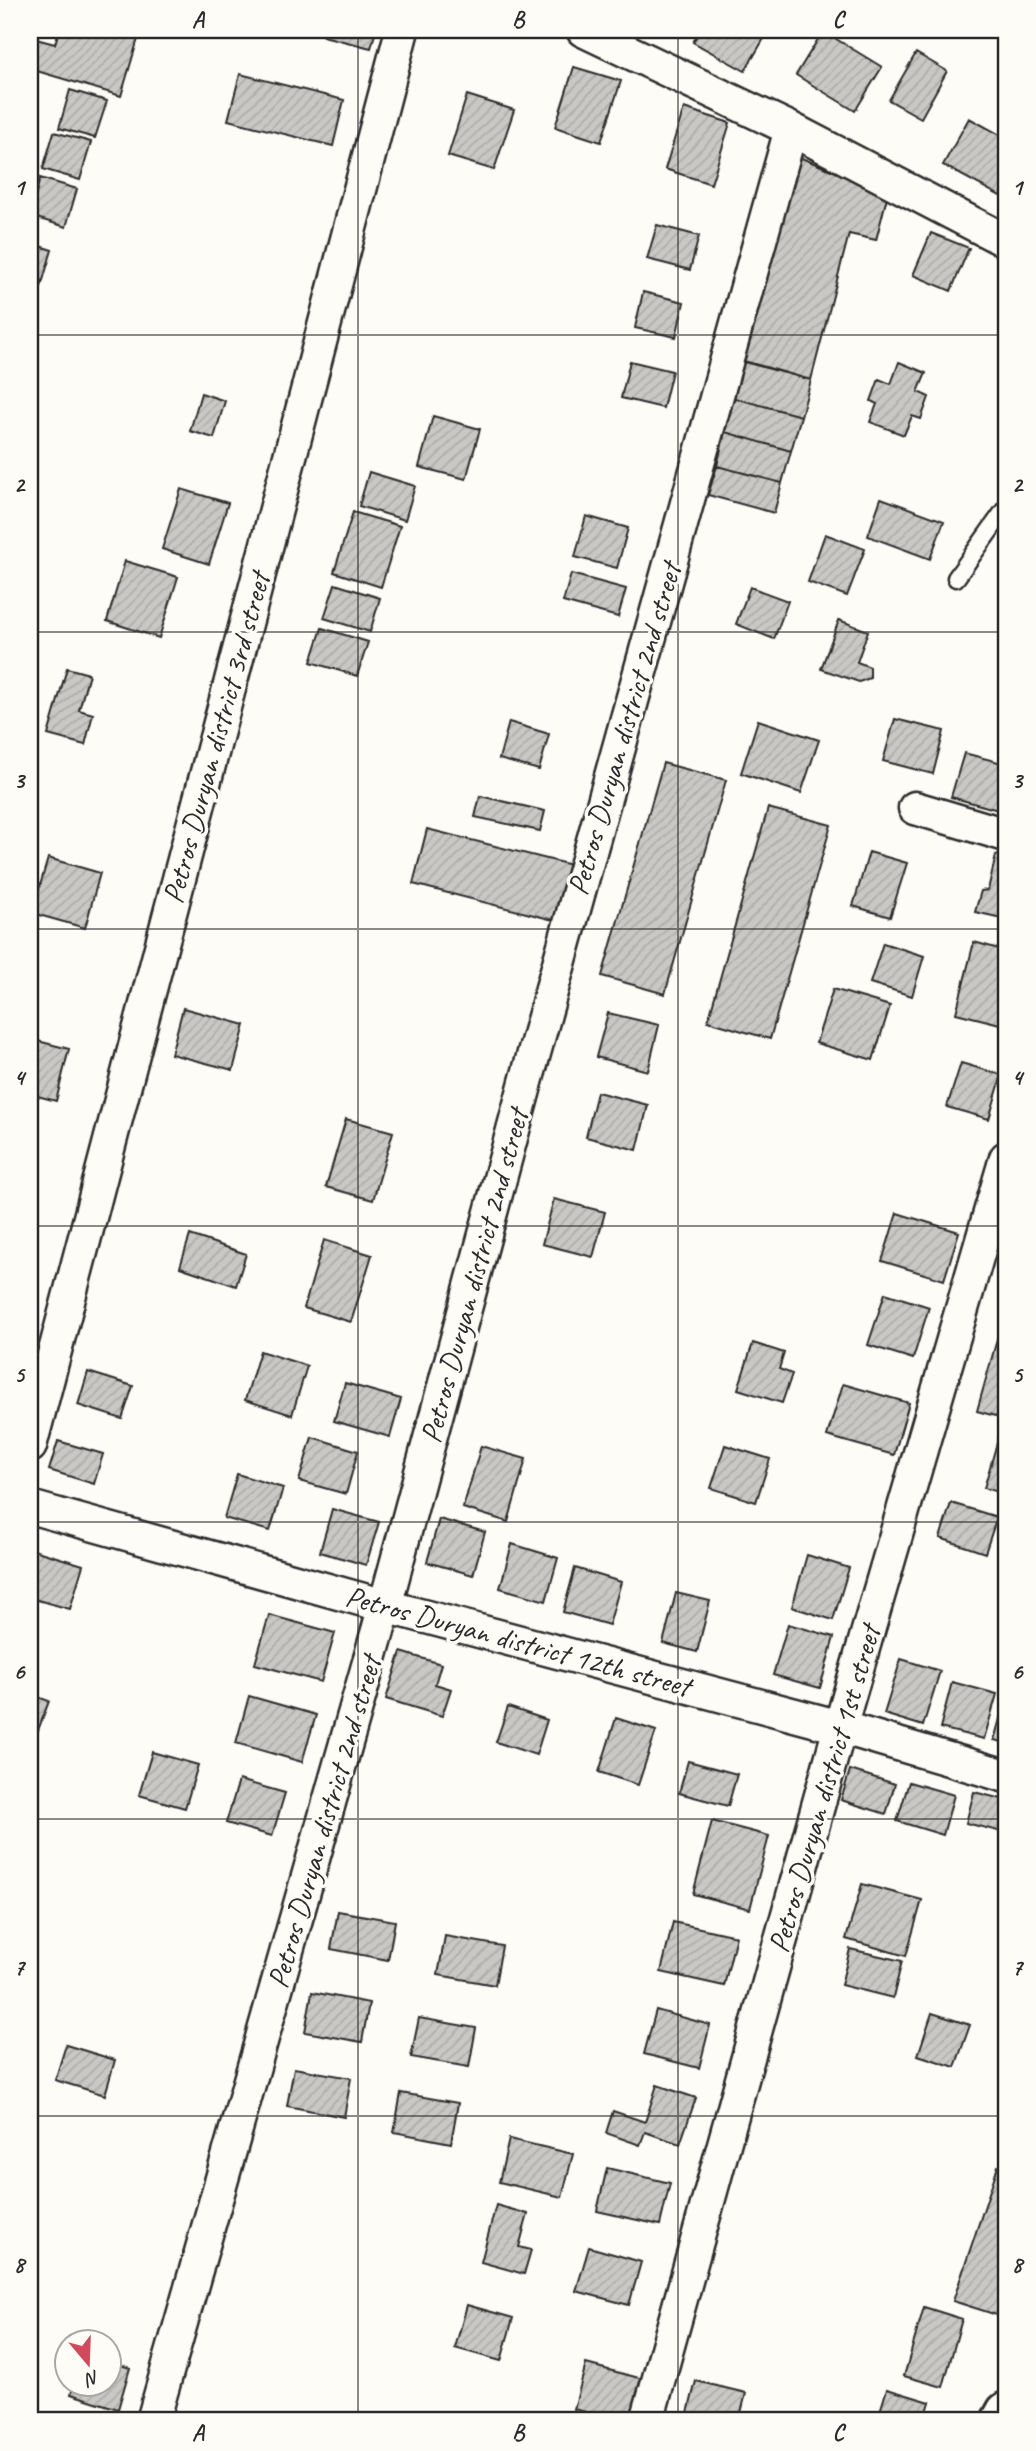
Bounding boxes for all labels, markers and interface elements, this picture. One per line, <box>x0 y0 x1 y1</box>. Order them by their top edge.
text: A <box>192 5 206 34</box>
text: B <box>512 5 526 34</box>
text: C <box>833 5 847 34</box>
text: 1 <box>14 173 27 202</box>
text: 1 <box>1012 173 1025 202</box>
text: 2 <box>14 470 27 499</box>
text: 2 <box>1012 470 1025 499</box>
street label: Petros Duryan district 2nd street <box>558 555 691 899</box>
street label: Petros Duryan district 3rd street <box>154 565 279 907</box>
text: 3 <box>14 766 27 795</box>
text: 3 <box>1012 766 1025 795</box>
text: 4 <box>14 1063 27 1092</box>
text: 4 <box>1012 1063 1025 1092</box>
street label: Petros Duryan district 2nd street <box>411 1101 538 1447</box>
text: 5 <box>14 1360 26 1389</box>
text: 5 <box>1012 1360 1024 1389</box>
street label: Petros Duryan district 12th street <box>342 1577 698 1706</box>
street label: Petros Duryan district 1st street <box>759 1617 890 1957</box>
street label: Petros Duryan district 2nd street <box>258 1648 391 1992</box>
text: 6 <box>14 1657 27 1686</box>
text: 6 <box>1012 1657 1025 1686</box>
text: 7 <box>14 1953 27 1982</box>
text: 7 <box>1012 1953 1025 1982</box>
text: 8 <box>14 2250 27 2279</box>
text: 8 <box>1012 2250 1025 2279</box>
north arrow <box>52 2328 122 2398</box>
text: N <box>81 2365 103 2392</box>
text: A <box>192 2418 206 2447</box>
text: B <box>512 2418 526 2447</box>
text: C <box>833 2418 847 2447</box>

